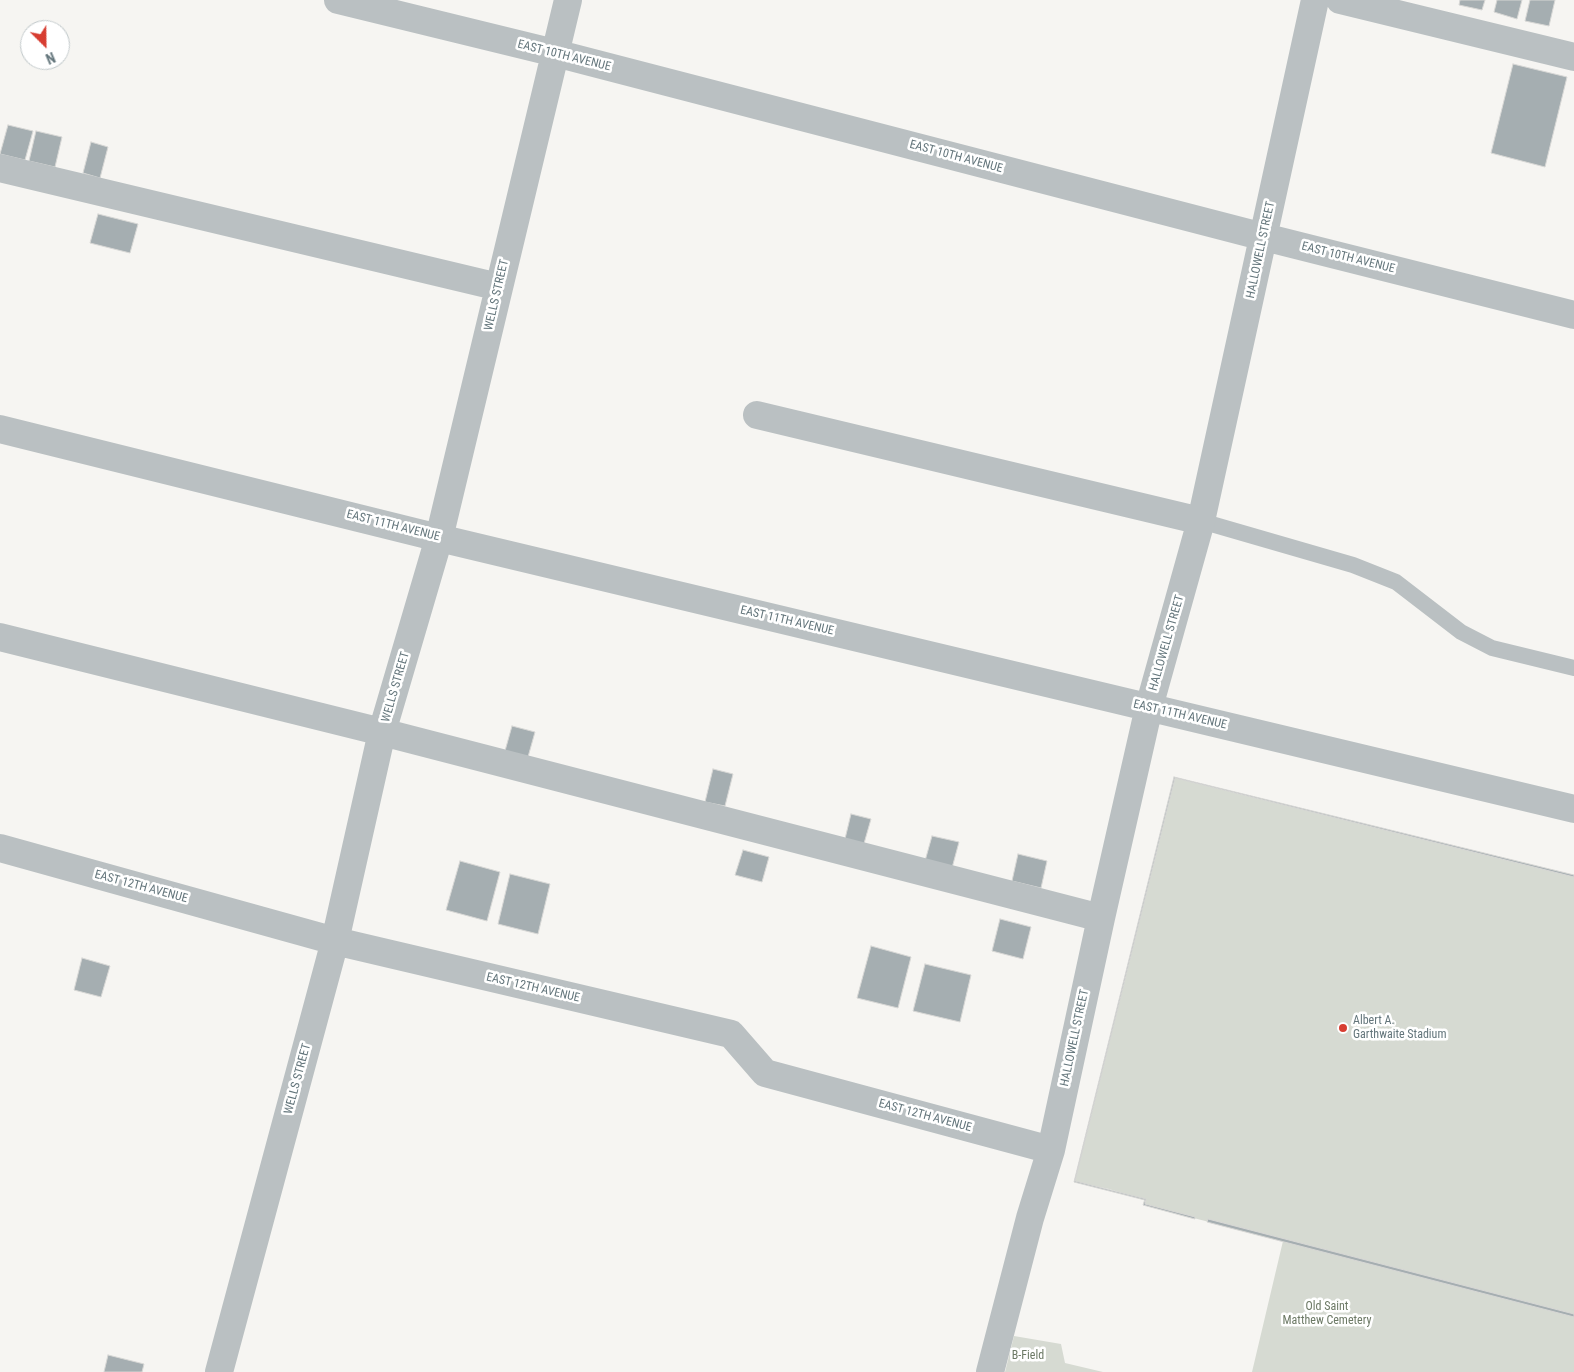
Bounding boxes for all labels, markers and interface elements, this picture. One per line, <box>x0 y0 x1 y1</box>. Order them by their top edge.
north arrow <box>20 20 70 70</box>
street label: EAST 10TH AVENUE <box>516 37 612 75</box>
text: N <box>43 49 58 67</box>
street label: EAST 10TH AVENUE <box>908 138 1004 176</box>
street label: HALLOWELL STREET <box>1244 200 1278 300</box>
street label: EAST 10TH AVENUE <box>1300 239 1396 277</box>
street label: WELLS STREET <box>482 258 512 332</box>
street label: EAST 11TH AVENUE <box>345 507 441 545</box>
street label: HALLOWELL STREET <box>1146 593 1188 693</box>
street label: EAST 11TH AVENUE <box>739 603 835 639</box>
street label: WELLS STREET <box>379 650 413 724</box>
street label: EAST 11TH AVENUE <box>1132 697 1228 733</box>
street label: EAST 12TH AVENUE <box>93 868 189 906</box>
street label: EAST 12TH AVENUE <box>485 970 581 1006</box>
street label: HALLOWELL STREET <box>1058 988 1092 1088</box>
place label: Albert A. Garthwaite Stadium <box>1353 1014 1446 1042</box>
marker: Albert A. Garthwaite Stadium <box>1337 1022 1349 1034</box>
street label: WELLS STREET <box>282 1042 314 1116</box>
street label: EAST 12TH AVENUE <box>877 1097 973 1135</box>
park label: Old Saint Matthew Cemetery <box>1283 1300 1371 1328</box>
park label: B-Field <box>1012 1349 1044 1363</box>

